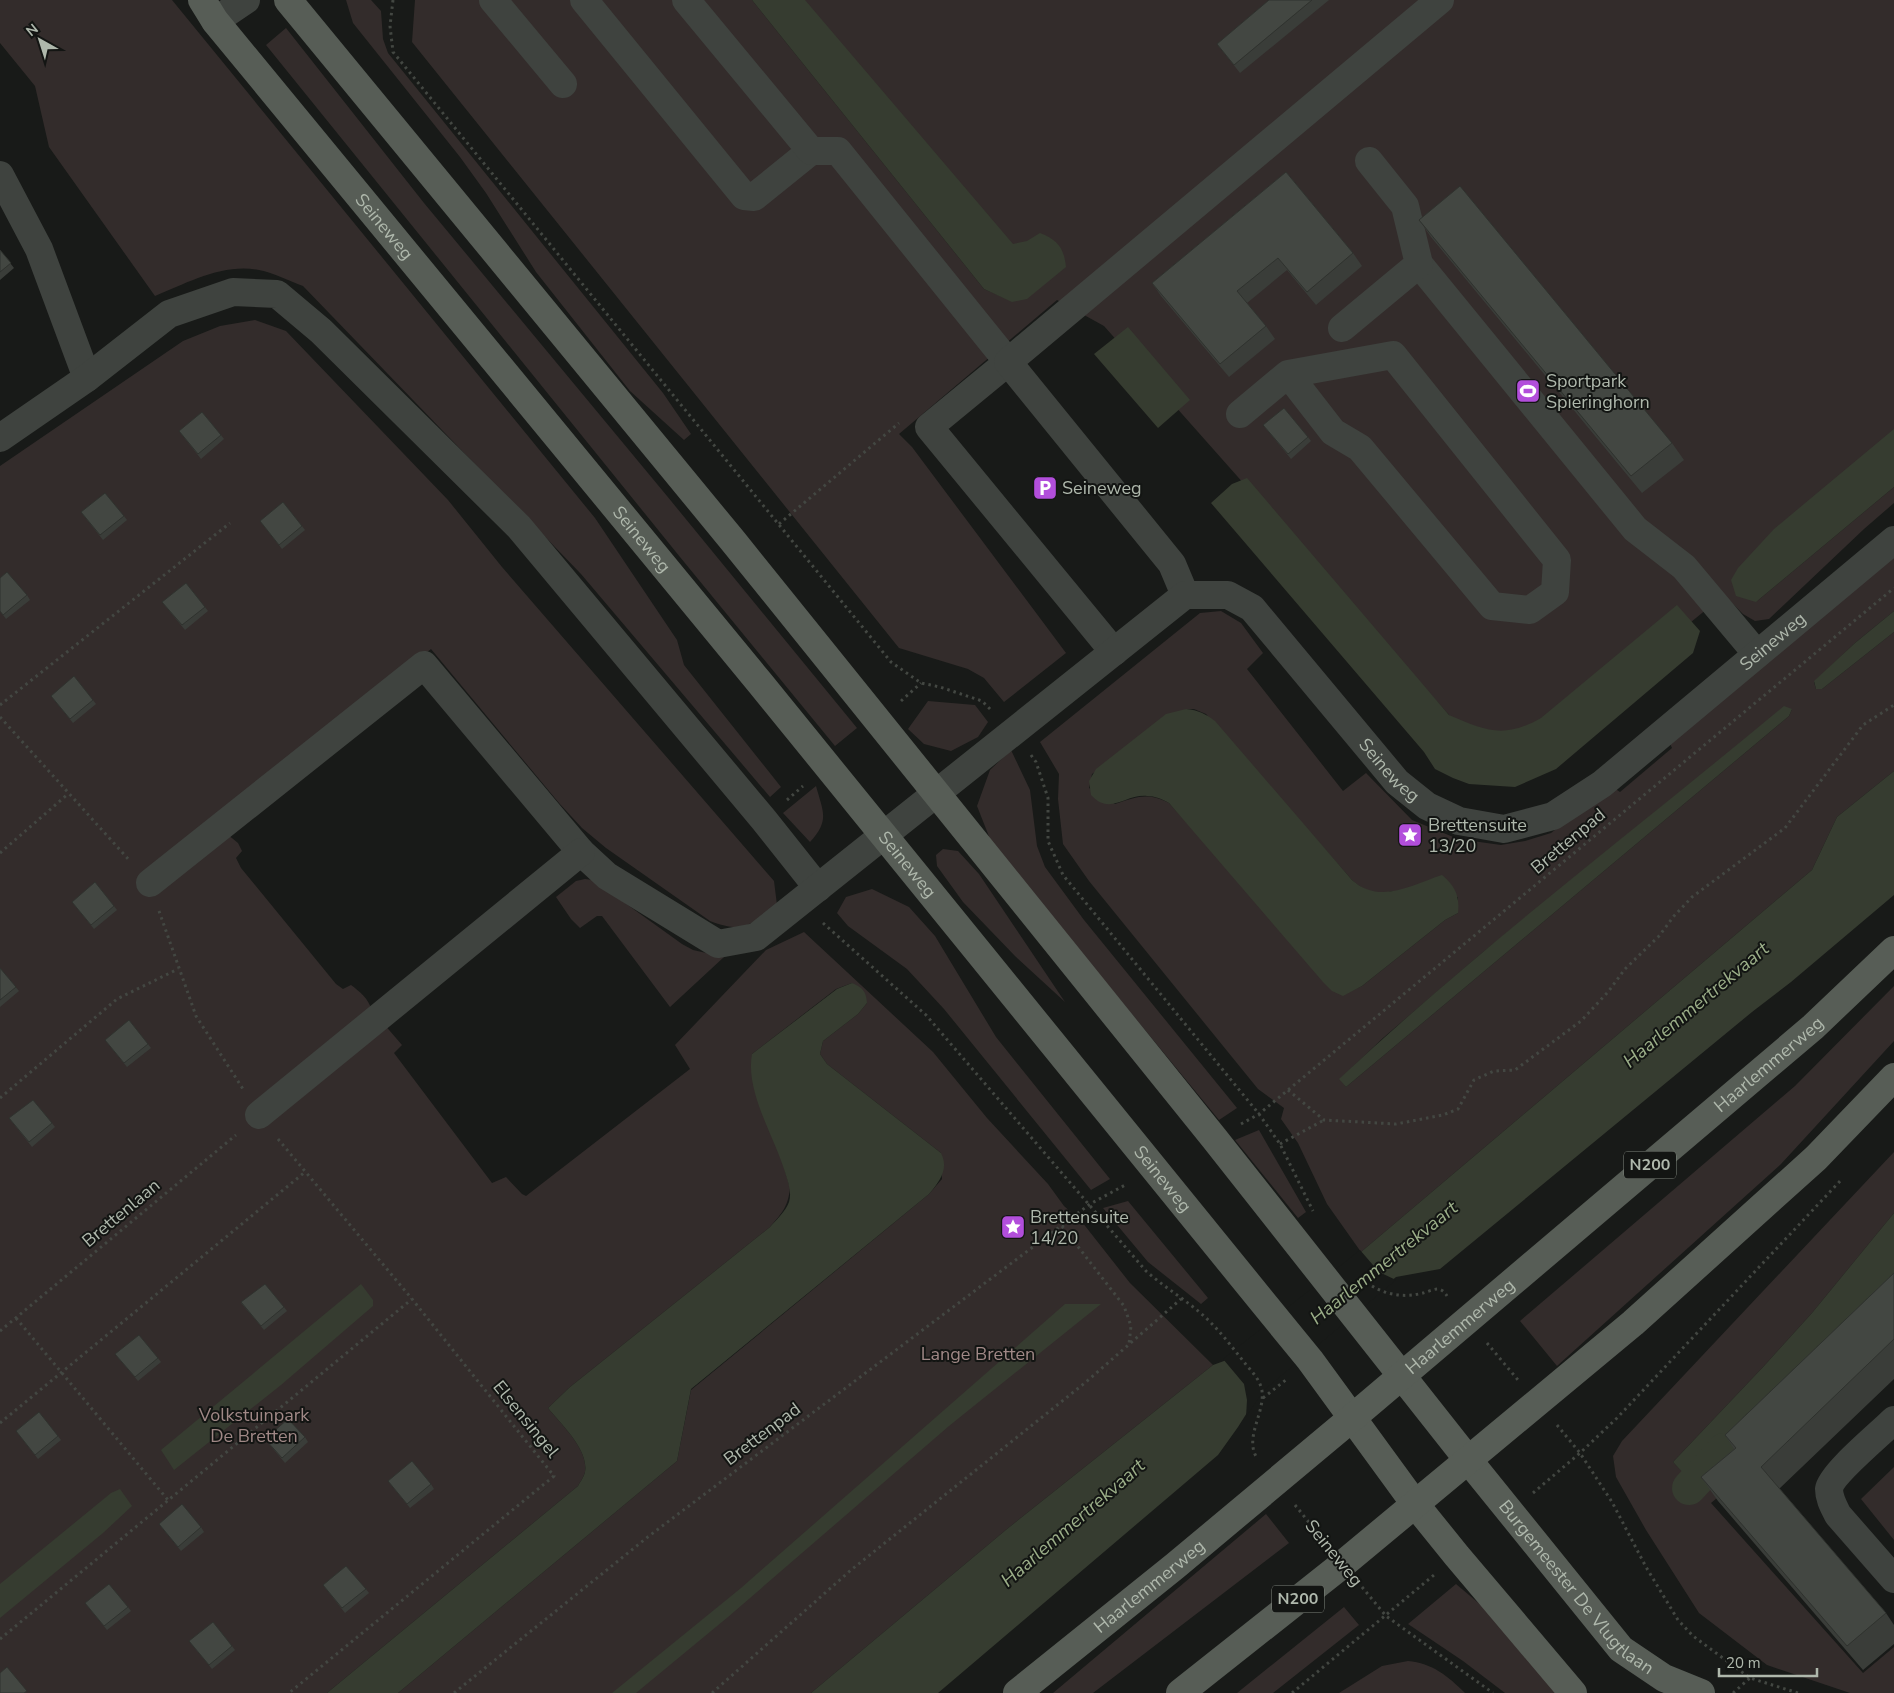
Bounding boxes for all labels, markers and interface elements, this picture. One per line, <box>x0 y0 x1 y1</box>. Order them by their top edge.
north arrow <box>15 15 65 65</box>
text: N <box>22 20 42 41</box>
street label: Seineweg <box>350 188 419 265</box>
place label: Sportpark Spieringhorn <box>1546 369 1650 414</box>
sports icon: Sportpark Spieringhorn <box>1515 378 1541 404</box>
parking icon: Seineweg <box>1032 475 1058 501</box>
place label: Seineweg <box>1062 476 1142 500</box>
street label: Seineweg <box>607 501 676 578</box>
street label: Seineweg <box>1734 607 1811 676</box>
street label: Seineweg <box>1353 733 1425 808</box>
street label: Brettenpad <box>1526 803 1610 879</box>
place label: Brettensuite 13/20 <box>1428 813 1527 858</box>
place icon: Brettensuite 13/20 <box>1397 822 1423 848</box>
street label: Seineweg <box>873 826 942 903</box>
water label: Haarlemmertrekvaart <box>1617 935 1776 1074</box>
street label: Haarlemmerweg <box>1709 1011 1829 1118</box>
street label: Seineweg <box>1128 1140 1197 1217</box>
road number: N200 <box>1624 1152 1676 1178</box>
street label: Brettenlaan <box>77 1173 165 1253</box>
water label: Haarlemmertrekvaart <box>1305 1194 1464 1331</box>
place label: Brettensuite 14/20 <box>1030 1205 1129 1250</box>
place icon: Brettensuite 14/20 <box>1000 1214 1026 1240</box>
street label: Haarlemmerweg <box>1400 1273 1520 1380</box>
park label: Lange Bretten <box>921 1342 1035 1366</box>
street label: Elsensingel <box>488 1375 565 1463</box>
street label: Brettenpad <box>719 1397 805 1471</box>
park label: Volkstuinpark De Bretten <box>198 1403 310 1448</box>
water label: Haarlemmertrekvaart <box>995 1452 1152 1593</box>
street label: Burgemeester De Vlugtlaan <box>1493 1495 1659 1680</box>
street label: Seineweg <box>1300 1515 1368 1591</box>
street label: Haarlemmerweg <box>1089 1534 1210 1639</box>
road number: N200 <box>1272 1586 1324 1612</box>
scale bar <box>1719 1646 1816 1678</box>
text: 20 m <box>1726 1653 1761 1673</box>

